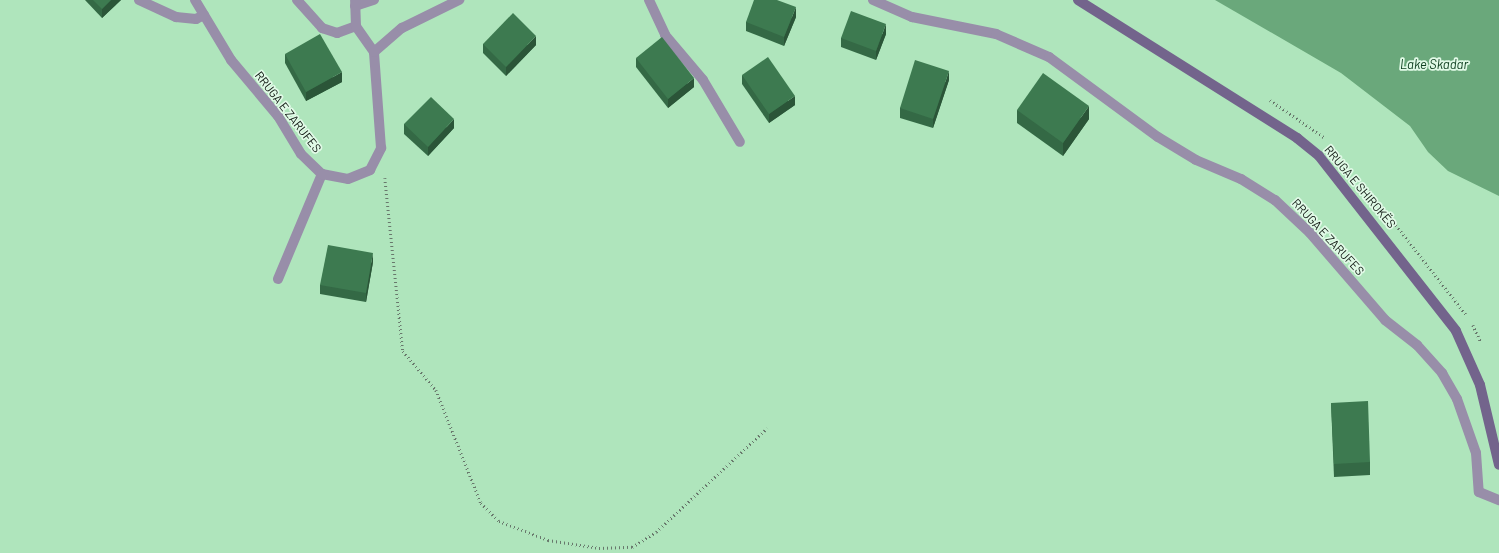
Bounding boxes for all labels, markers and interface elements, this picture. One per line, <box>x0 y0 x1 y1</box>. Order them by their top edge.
water label: Lake Skadar <box>1400 56 1468 72</box>
street label: RRUGA E ZARUFES <box>252 69 324 155</box>
street label: RRUGA E SHIROKËS <box>1321 143 1399 231</box>
street label: RRUGA E ZARUFES <box>1289 196 1367 278</box>

